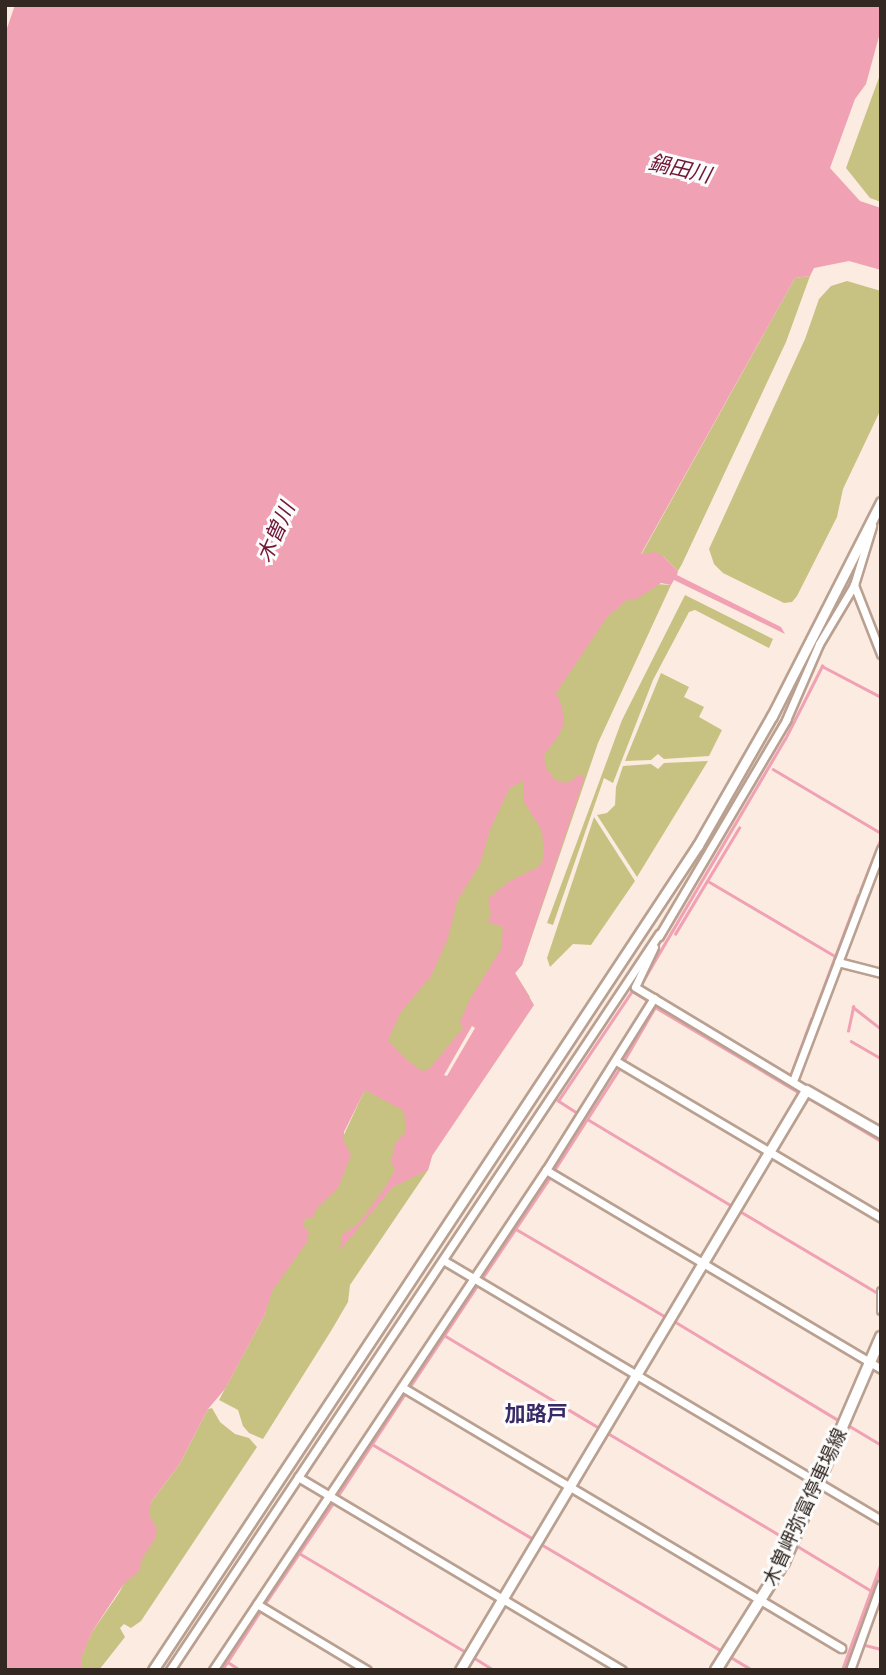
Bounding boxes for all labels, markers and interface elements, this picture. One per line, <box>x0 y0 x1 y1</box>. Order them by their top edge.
water label: 鍋田川 <box>646 149 714 187</box>
water label: 木曽川 <box>251 498 299 566</box>
district label: 加路戸 <box>505 1400 567 1426</box>
street label: 木曽岬弥富停車場線 <box>759 1425 851 1589</box>

